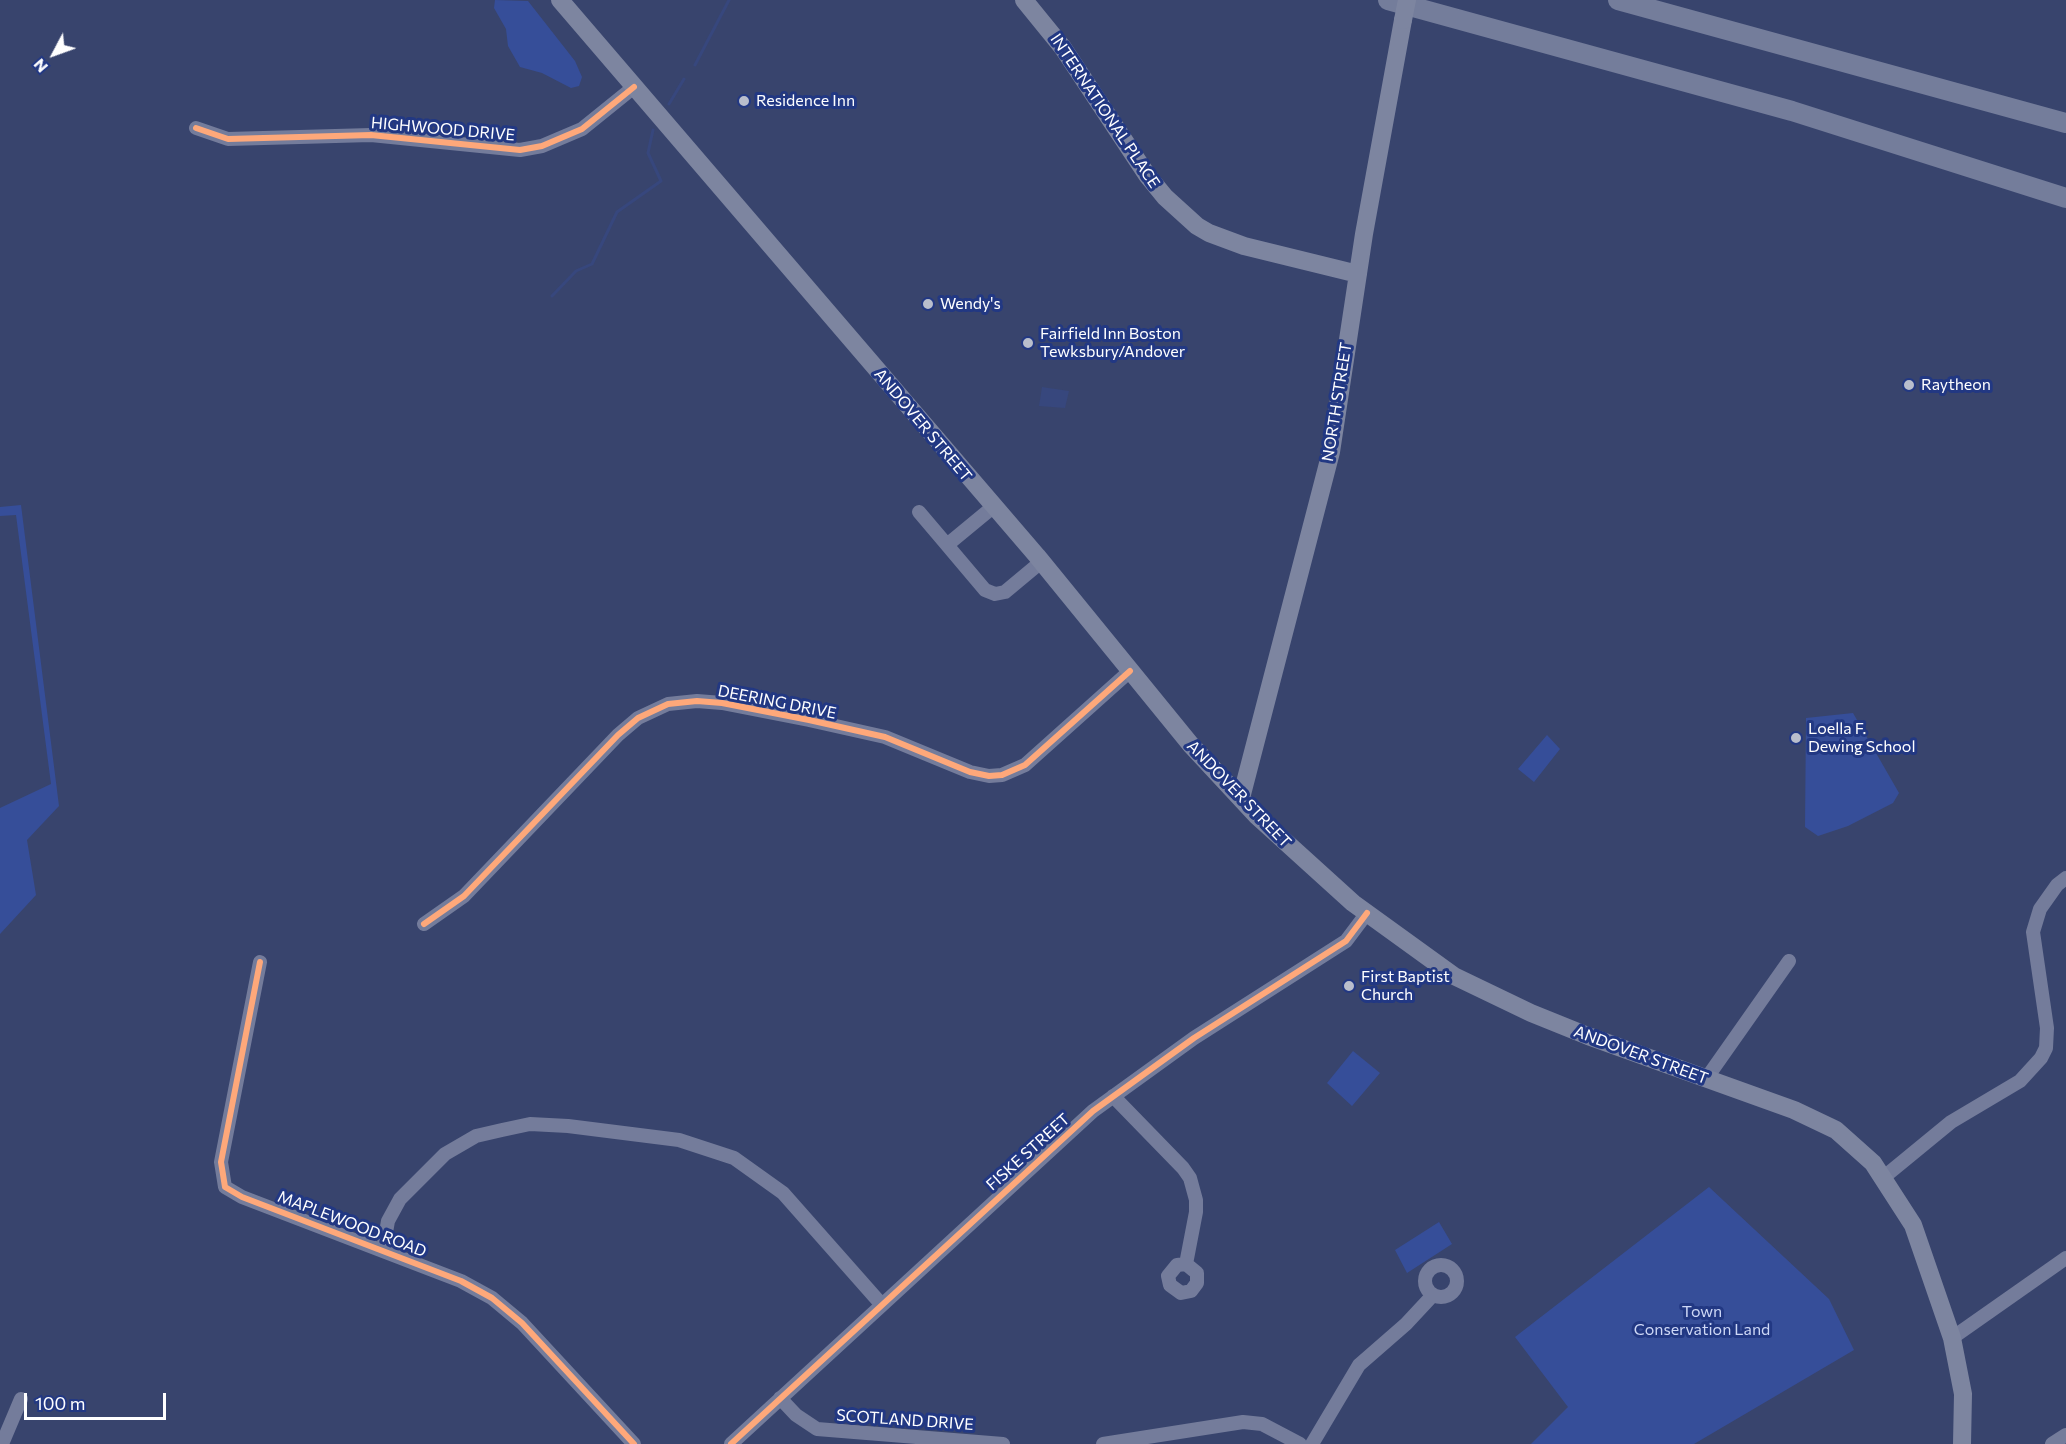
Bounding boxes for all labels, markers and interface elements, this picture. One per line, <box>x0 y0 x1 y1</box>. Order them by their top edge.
north arrow <box>24 24 84 84</box>
street label: INTERNATIONAL PLACE <box>1046 30 1164 192</box>
text: N <box>29 55 51 77</box>
place label: Residence Inn <box>756 91 855 111</box>
marker: Residence Inn <box>737 94 751 108</box>
street label: HIGHWOOD DRIVE <box>370 113 516 145</box>
place label: Wendy's <box>940 294 1001 314</box>
marker: Wendy's <box>921 297 935 311</box>
place label: Fairfield Inn Boston Tewksbury/Andover <box>1040 324 1185 362</box>
marker: Fairfield Inn Boston Tewksbury/Andover <box>1021 336 1035 350</box>
street label: NORTH STREET <box>1318 341 1356 463</box>
street label: ANDOVER STREET <box>870 365 976 485</box>
place label: Raytheon <box>1921 375 1991 395</box>
marker: Raytheon <box>1902 378 1916 392</box>
street label: DEERING DRIVE <box>716 681 838 723</box>
place label: Loella F. Dewing School <box>1808 719 1915 757</box>
marker: Loella F. Dewing School <box>1789 731 1803 745</box>
street label: ANDOVER STREET <box>1183 737 1295 851</box>
place label: First Baptist Church <box>1361 967 1450 1005</box>
marker: First Baptist Church <box>1342 979 1356 993</box>
street label: ANDOVER STREET <box>1571 1022 1711 1088</box>
street label: FISKE STREET <box>982 1109 1074 1195</box>
street label: MAPLEWOOD ROAD <box>275 1187 429 1261</box>
park label: Town Conservation Land <box>1634 1302 1770 1340</box>
scale bar <box>27 1381 170 1419</box>
text: 100 m <box>35 1392 85 1414</box>
street label: SCOTLAND DRIVE <box>836 1406 974 1434</box>

